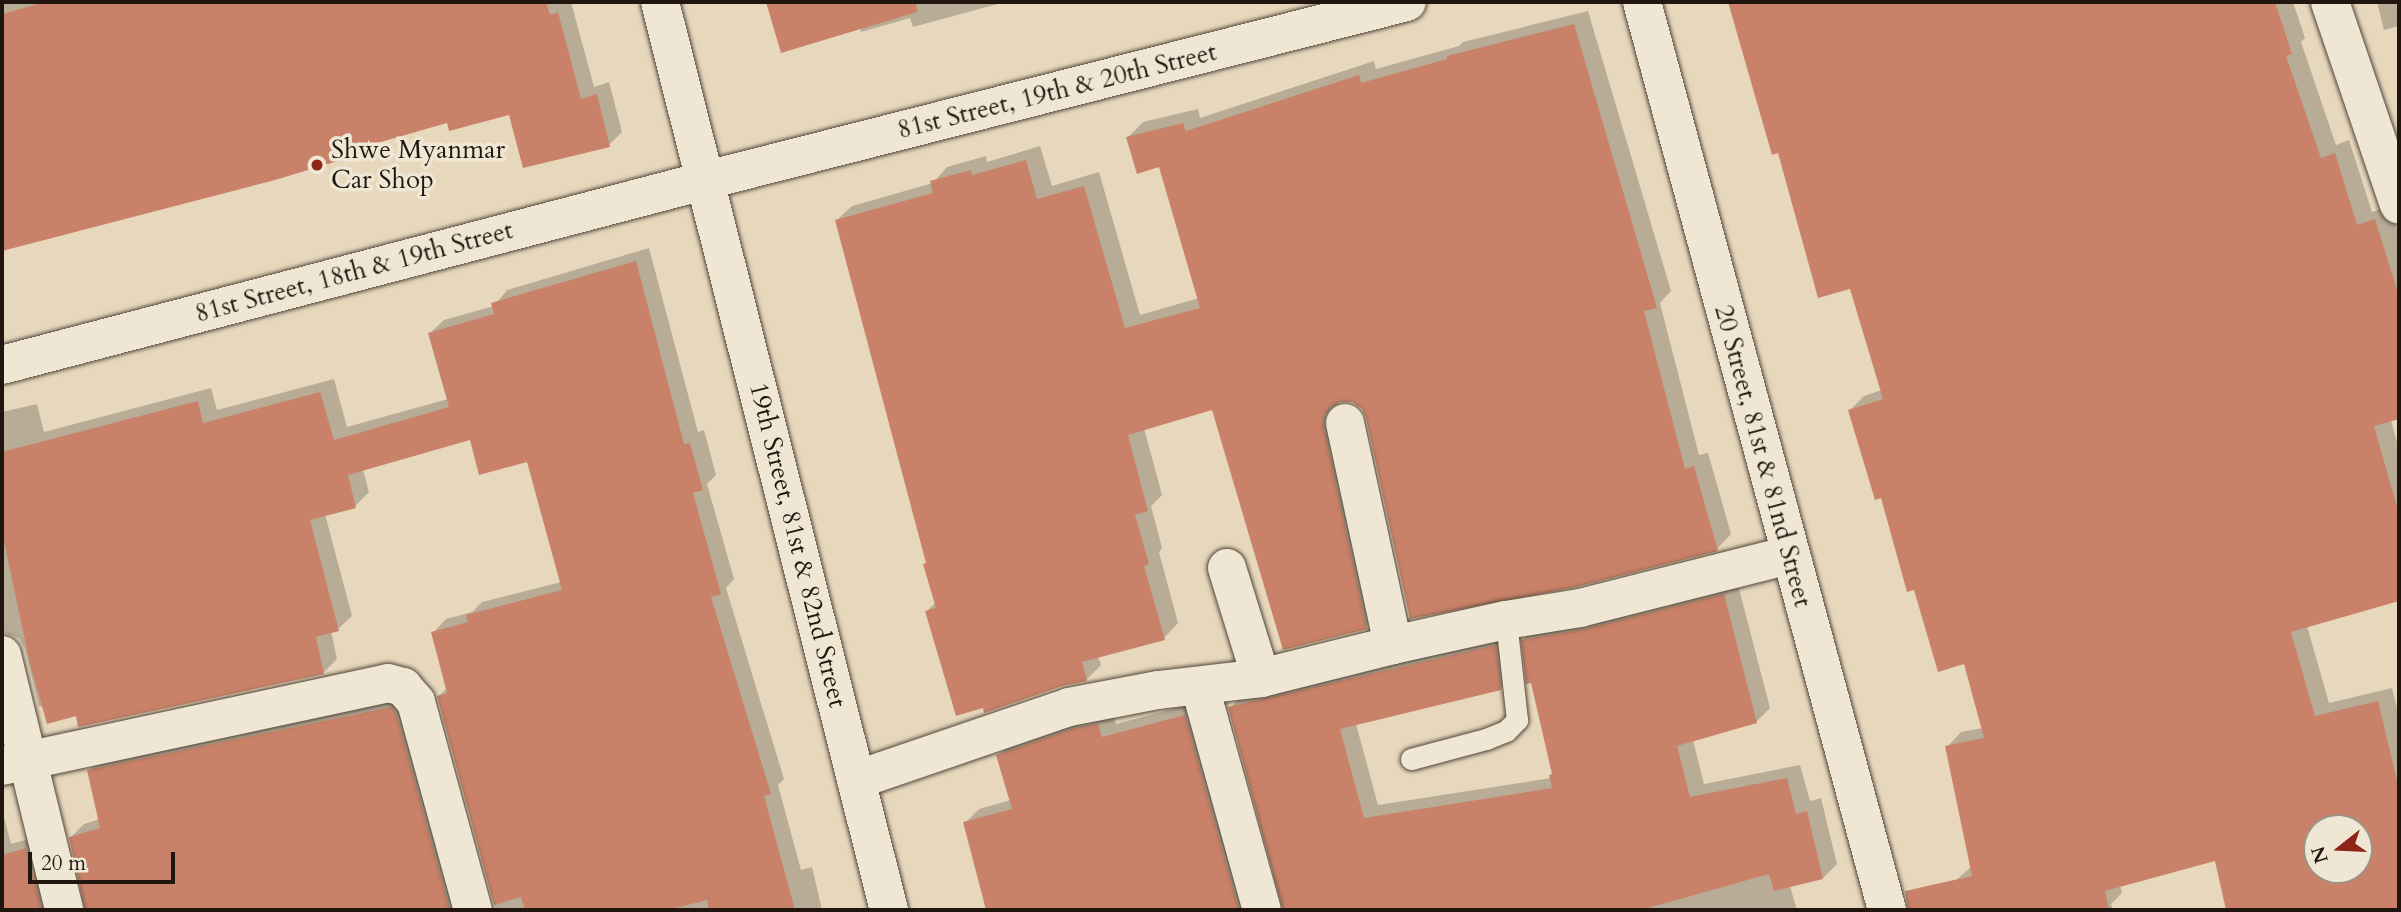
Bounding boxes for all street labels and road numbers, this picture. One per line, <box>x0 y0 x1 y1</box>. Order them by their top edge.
street label: 81st Street, 19th & 20th Street <box>894 36 1220 146</box>
street label: 81st Street, 18th & 19th Street <box>192 215 516 329</box>
street label: 20 Street, 81st & 81nd Street <box>1708 302 1818 610</box>
street label: 19th Street, 81st & 82nd Street <box>742 379 854 711</box>

